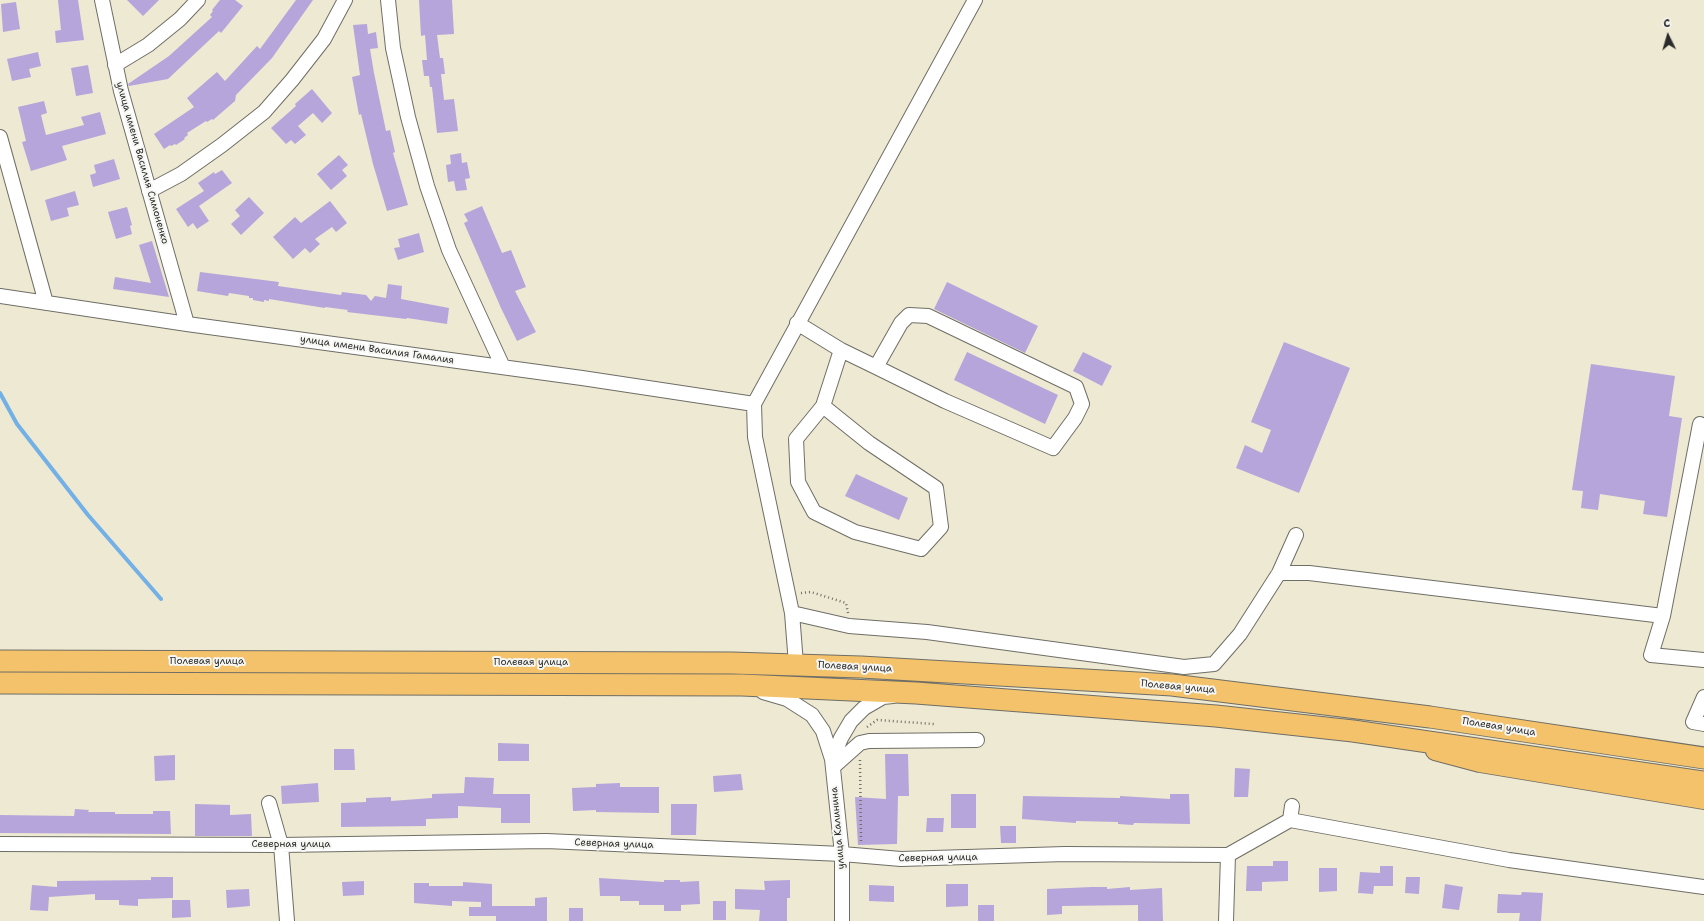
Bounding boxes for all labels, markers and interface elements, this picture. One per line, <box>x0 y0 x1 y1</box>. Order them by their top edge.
north arrow <box>1648 16 1688 56</box>
text: С <box>1663 16 1671 31</box>
street label: улица имени Василия Симоненко <box>113 80 171 246</box>
street label: улица имени Василия Гамалия <box>299 333 455 367</box>
street label: Полевая улица <box>170 655 244 667</box>
street label: Полевая улица <box>494 656 568 668</box>
street label: Полевая улица <box>818 659 892 675</box>
street label: Полевая улица <box>1140 678 1216 696</box>
street label: Полевая улица <box>1461 715 1537 739</box>
street label: улица Калинина <box>828 786 848 870</box>
street label: Северная улица <box>574 837 654 851</box>
street label: Северная улица <box>251 838 331 850</box>
street label: Северная улица <box>898 851 978 865</box>

